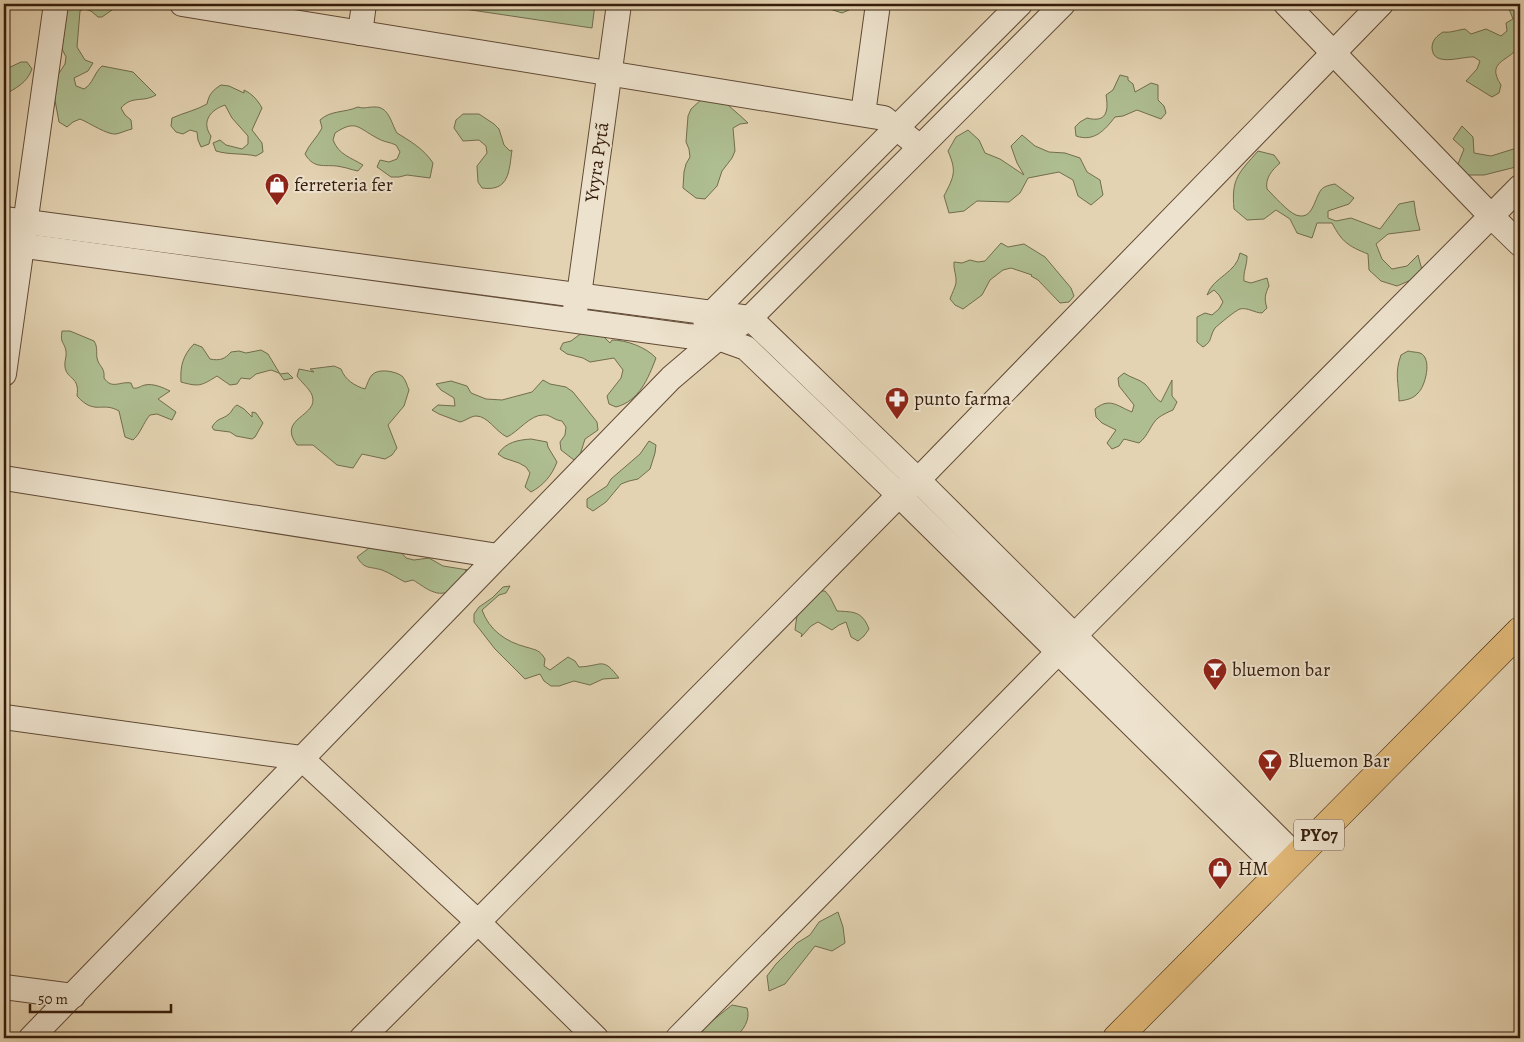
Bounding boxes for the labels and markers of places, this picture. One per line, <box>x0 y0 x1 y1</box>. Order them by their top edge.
shop icon: ferreteria fer <box>264 172 290 206</box>
place label: ferreteria fer <box>294 172 393 198</box>
pharmacy icon: punto farma <box>884 386 910 420</box>
place label: punto farma <box>914 386 1011 412</box>
bar icon: bluemon bar <box>1202 657 1228 691</box>
place label: bluemon bar <box>1232 657 1330 683</box>
bar icon: Bluemon Bar <box>1257 748 1283 782</box>
place label: Bluemon Bar <box>1288 748 1390 774</box>
shop icon: HM <box>1207 856 1233 890</box>
place label: HM <box>1238 856 1268 882</box>

